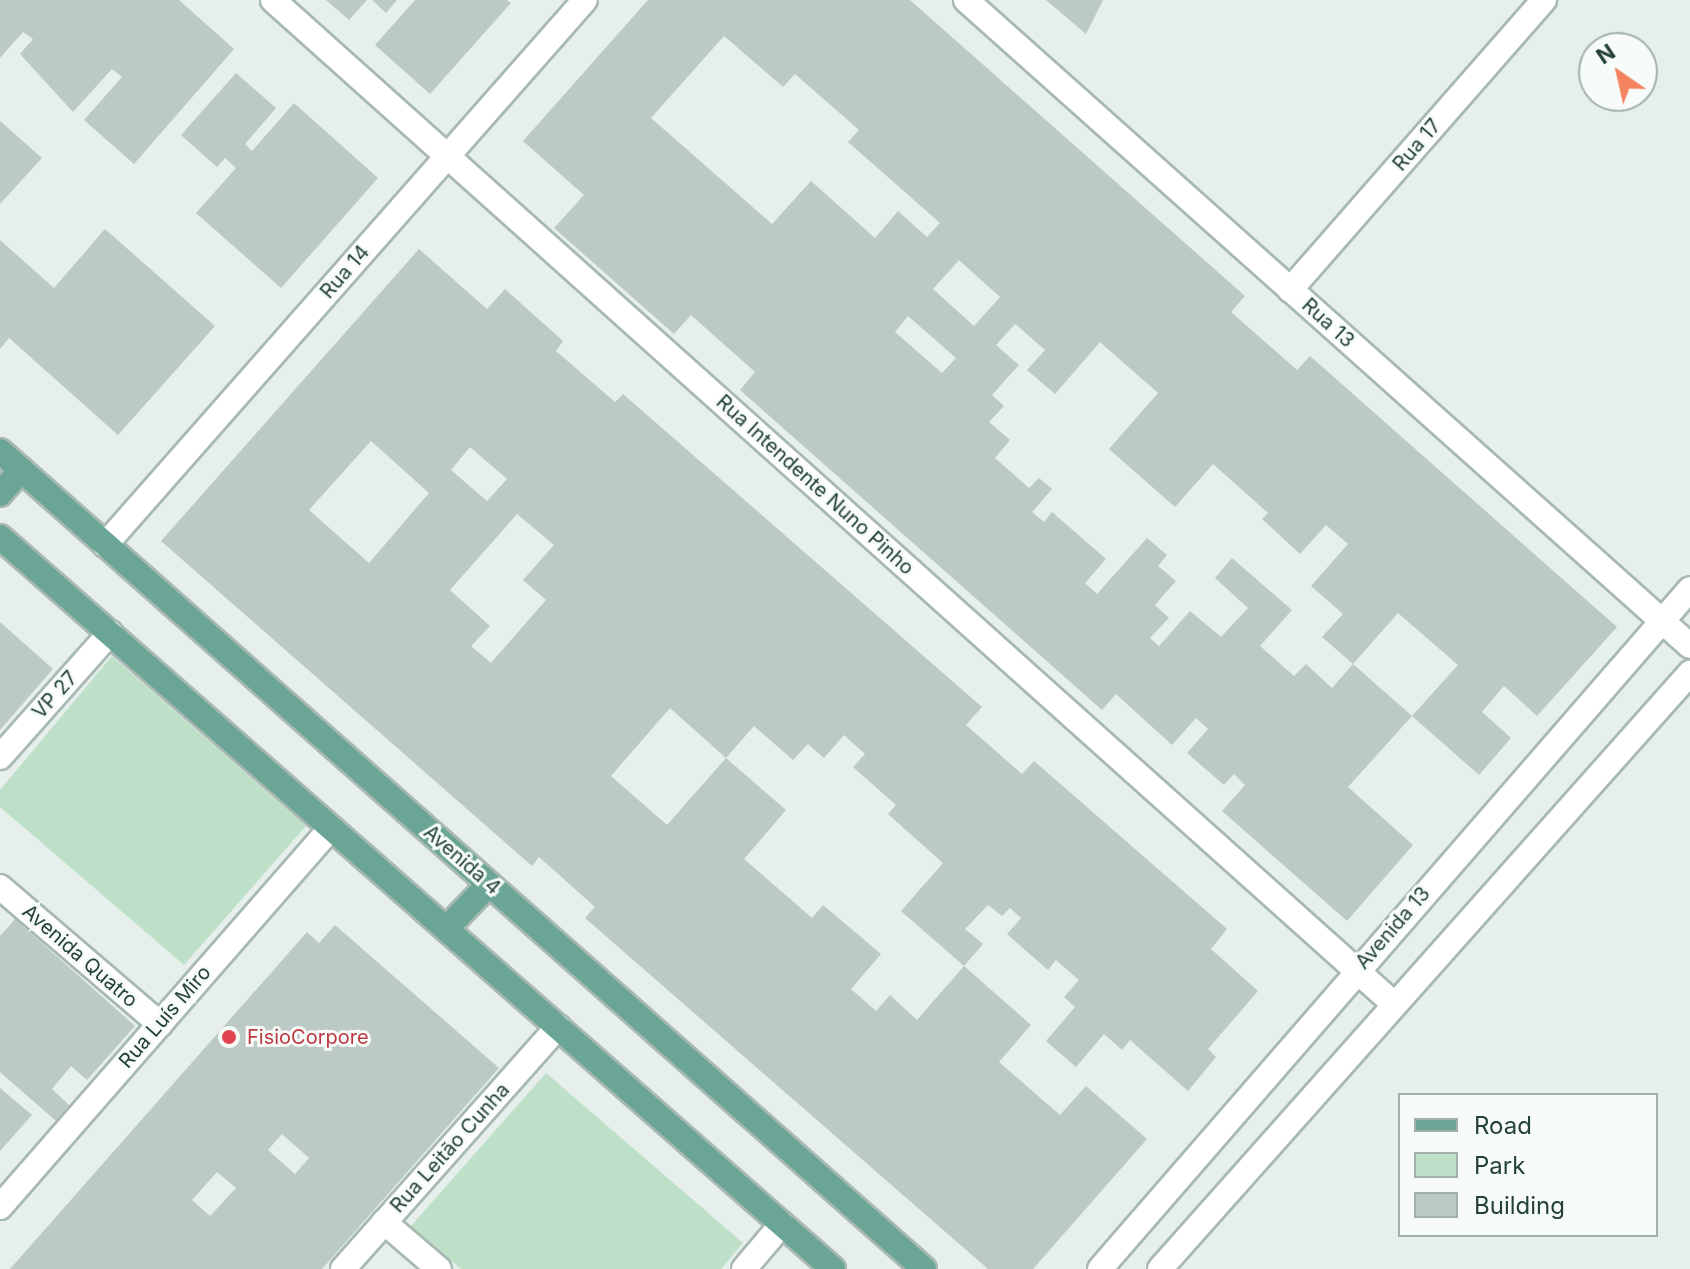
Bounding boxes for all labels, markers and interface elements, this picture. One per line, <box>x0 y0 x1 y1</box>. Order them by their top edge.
north arrow <box>1578 32 1658 112</box>
text: N <box>1591 38 1620 69</box>
street label: Rua 17 <box>1388 114 1446 176</box>
street label: Rua 14 <box>315 241 375 303</box>
street label: Rua 13 <box>1297 293 1359 353</box>
street label: Rua Intendente Nuno Pinho <box>711 390 919 580</box>
street label: VP 27 <box>27 666 83 724</box>
street label: Avenida 4 <box>419 820 505 900</box>
street label: Avenida 13 <box>1351 882 1435 974</box>
street label: Avenida Quatro <box>17 899 143 1013</box>
street label: Rua Luís Miro <box>114 961 216 1073</box>
place label: FisioCorpore <box>247 1025 369 1049</box>
marker: FisioCorpore <box>218 1026 240 1048</box>
street label: Rua Leitão Cunha <box>385 1078 515 1218</box>
legend <box>1398 1093 1658 1237</box>
text: Road <box>1474 1111 1532 1140</box>
text: Park <box>1474 1151 1525 1180</box>
text: Building <box>1474 1191 1565 1220</box>

